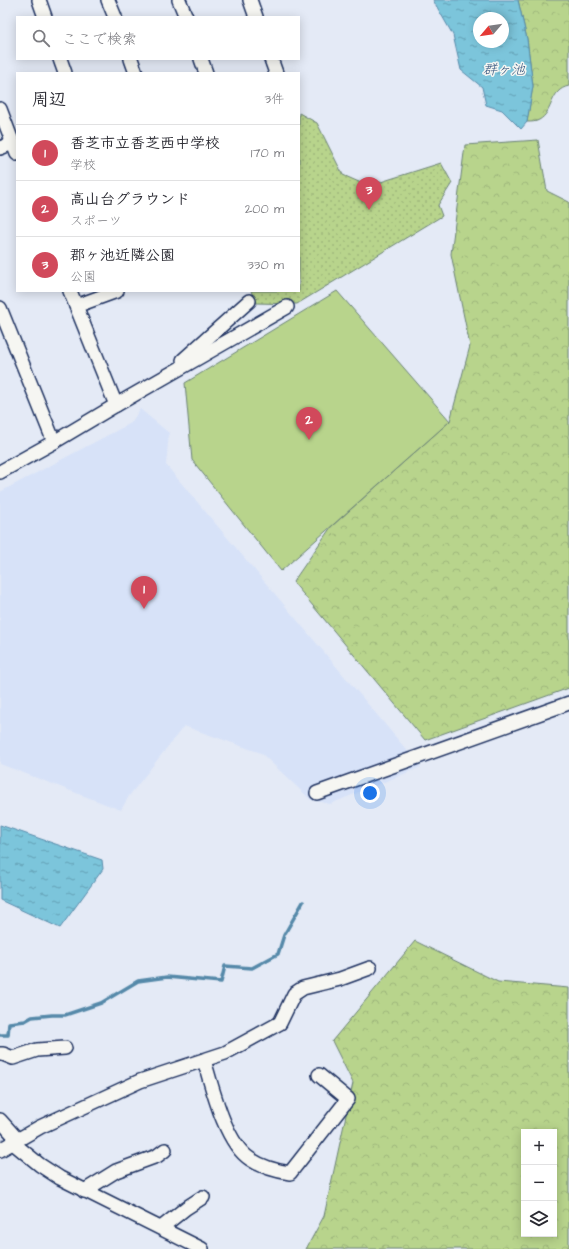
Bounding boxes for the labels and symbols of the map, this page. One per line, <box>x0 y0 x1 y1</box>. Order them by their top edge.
north arrow <box>473 12 509 48</box>
water label: 群ヶ池 <box>483 60 526 80</box>
pin: 3 <box>356 177 382 210</box>
pin: 2 <box>296 407 322 440</box>
pin: 1 <box>131 576 157 609</box>
your location <box>360 783 380 803</box>

